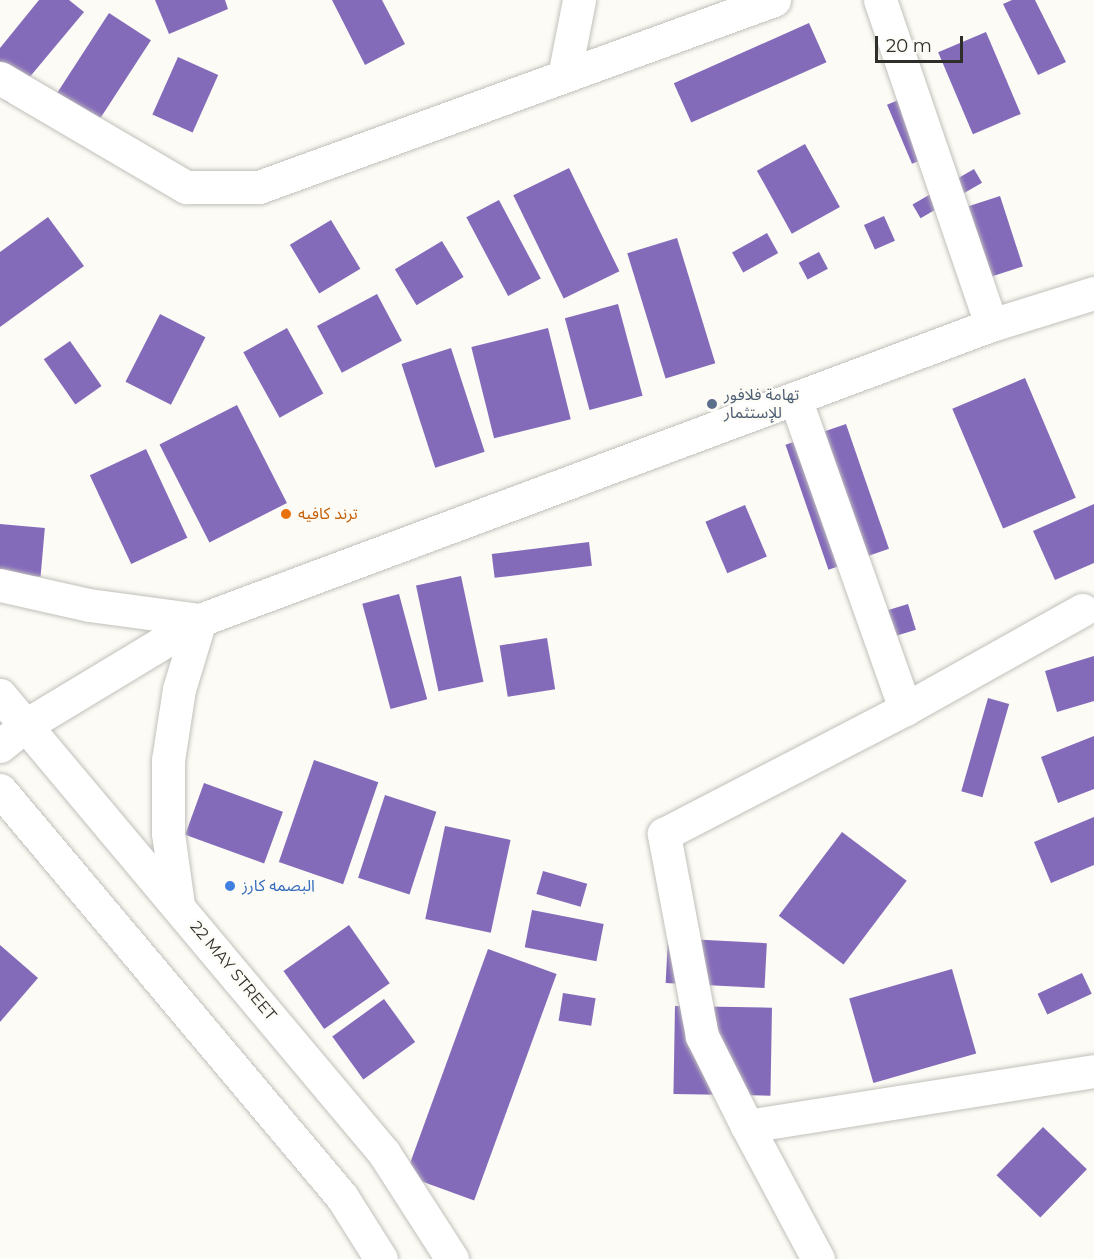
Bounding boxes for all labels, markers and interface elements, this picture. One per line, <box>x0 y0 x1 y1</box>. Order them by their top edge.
scale bar <box>878 24 966 62</box>
text: 20 m <box>886 35 932 57</box>
place label: تهامة فلافور للإستثمار <box>724 385 799 423</box>
marker: تهامة فلافور للإستثمار <box>705 397 719 411</box>
place label: ترند كافيه <box>298 504 358 524</box>
marker: ترند كافيه <box>279 507 293 521</box>
place label: البصمه كارز <box>242 876 315 896</box>
marker: البصمه كارز <box>223 879 237 893</box>
street label: 22 MAY STREET <box>186 917 280 1025</box>

